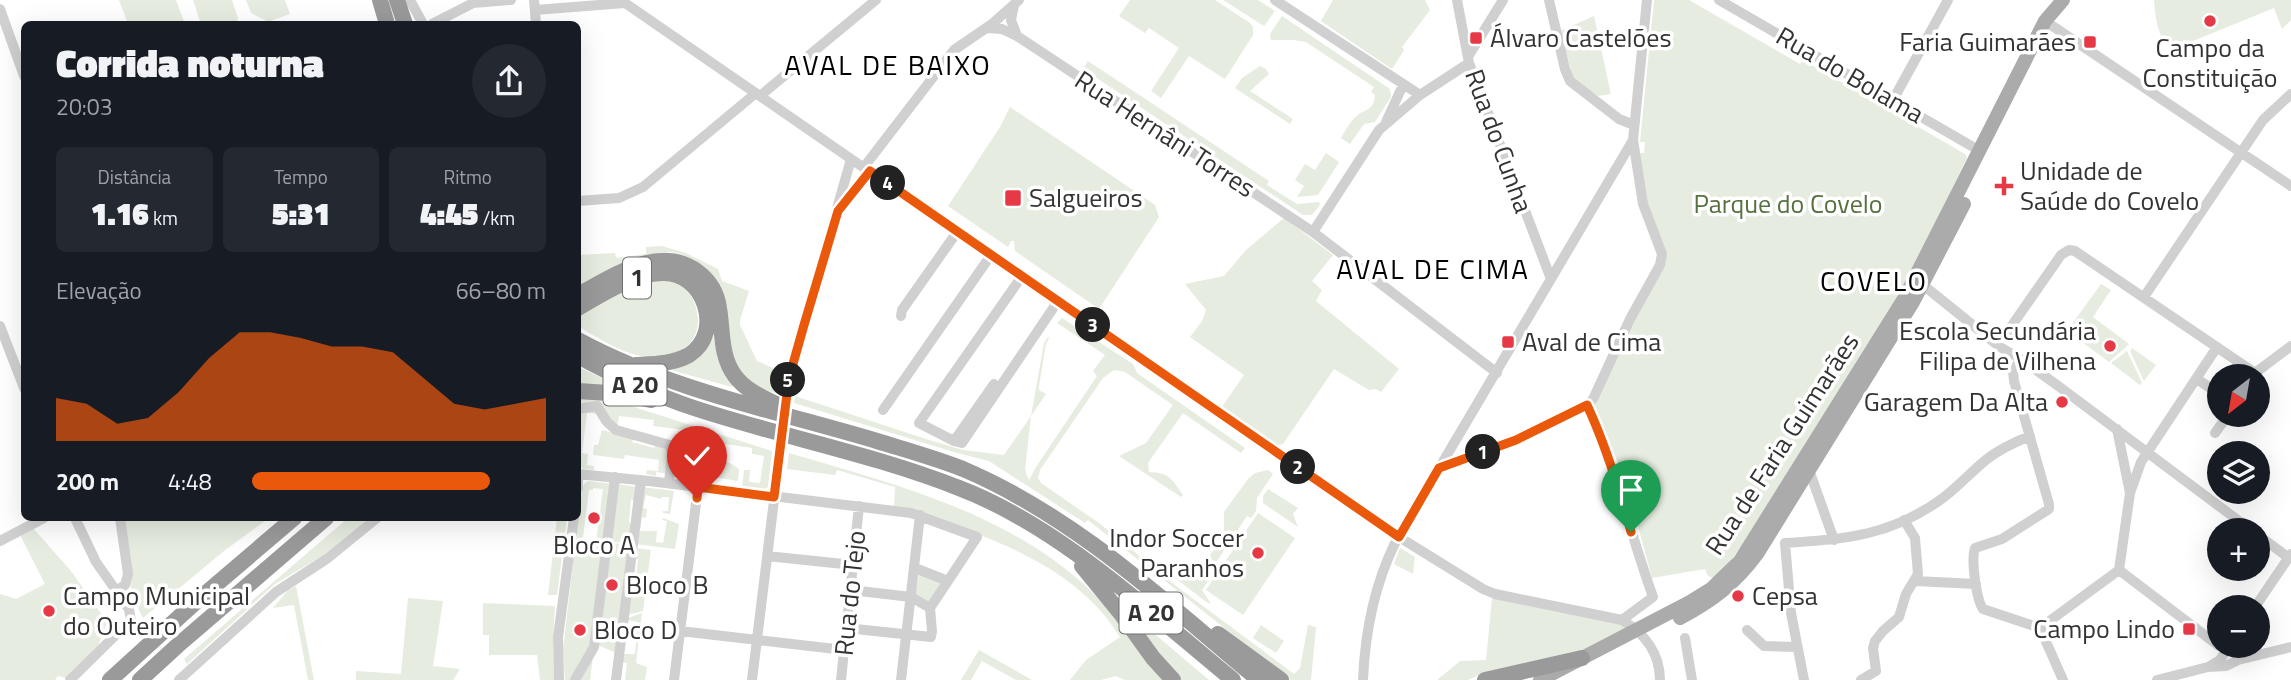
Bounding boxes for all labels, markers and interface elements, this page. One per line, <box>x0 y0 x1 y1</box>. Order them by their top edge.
marker: Campo da Constituição <box>2202 13 2218 29</box>
street label: Rua do Bolama <box>1769 16 1932 133</box>
place label: Álvaro Castelões <box>1490 18 1671 57</box>
place label: Faria Guimarães <box>1899 22 2076 61</box>
place label: Campo da Constituição <box>2142 28 2278 97</box>
marker: Álvaro Castelões <box>1468 30 1484 46</box>
text: Corrida noturna <box>56 34 324 92</box>
marker: Faria Guimarães <box>2082 34 2098 50</box>
district label: AVAL DE BAIXO <box>784 43 992 86</box>
button: share <box>472 44 546 118</box>
street label: Rua Hernâni Torres <box>1067 60 1263 207</box>
street label: Rua do Cunha <box>1455 64 1543 218</box>
text: 20:03 <box>56 89 113 124</box>
place label: Unidade de Saúde do Covelo <box>2020 151 2199 220</box>
text: Distância <box>98 162 171 191</box>
text: Tempo <box>274 162 328 191</box>
text: Ritmo <box>443 162 492 191</box>
pin: 4 <box>870 166 906 200</box>
text: 4 <box>882 168 893 197</box>
marker: Unidade de Saúde do Covelo <box>1994 176 2014 196</box>
place label: Salgueiros <box>1029 178 1143 217</box>
park label: Parque do Covelo <box>1693 184 1883 223</box>
marker: Salgueiros <box>1003 188 1023 208</box>
text: 1.16 <box>91 191 149 237</box>
text: 5:31 <box>272 191 330 237</box>
text: 4:45 <box>420 191 478 237</box>
text: km <box>149 203 178 232</box>
text: /km <box>478 203 515 232</box>
district label: AVAL DE CIMA <box>1336 247 1530 290</box>
road number: 1 <box>623 258 651 298</box>
district label: COVELO <box>1820 259 1928 302</box>
text: Elevação <box>56 273 142 308</box>
text: 66–80 m <box>456 273 546 308</box>
pin: 3 <box>1076 308 1110 342</box>
text: 3 <box>1087 310 1098 339</box>
place label: Escola Secundária Filipa de Vilhena <box>1899 311 2096 380</box>
place label: Aval de Cima <box>1522 322 1661 361</box>
street label: Rua de Faria Guimarães <box>1695 325 1868 562</box>
marker: Aval de Cima <box>1500 334 1516 350</box>
marker: Escola Secundária Filipa de Vilhena <box>2102 338 2118 354</box>
pin: 5 <box>770 362 806 398</box>
road number: A 20 <box>604 364 666 406</box>
north arrow <box>2207 364 2270 427</box>
map controls <box>2207 364 2270 658</box>
text: 5 <box>782 365 793 394</box>
place label: Garagem Da Alta <box>1864 382 2048 421</box>
marker: Garagem Da Alta <box>2054 394 2070 410</box>
pin <box>667 426 727 498</box>
pin: 1 <box>1466 434 1500 470</box>
icon: check <box>678 437 716 475</box>
text: 1 <box>1477 437 1488 466</box>
button: layers <box>2207 441 2270 504</box>
pin: 2 <box>1280 449 1316 484</box>
text: 2 <box>1292 452 1303 481</box>
pin <box>1601 460 1661 532</box>
text: 200 m <box>56 464 119 499</box>
text: 4:48 <box>168 464 212 499</box>
icon: arrive <box>1612 471 1650 509</box>
marker: Bloco A <box>586 510 602 526</box>
place label: Indor Soccer Paranhos <box>1109 518 1244 587</box>
button: + <box>2207 518 2270 581</box>
place label: Bloco A <box>553 525 635 564</box>
street label: Rua do Tejo <box>824 528 875 657</box>
marker: Indor Soccer Paranhos <box>1250 545 1266 561</box>
place label: Bloco B <box>626 565 708 604</box>
place label: Campo Municipal do Outeiro <box>63 576 250 645</box>
place label: Cepsa <box>1752 576 1818 615</box>
marker: Bloco B <box>604 577 620 593</box>
marker: Cepsa <box>1730 588 1746 604</box>
road number: A 20 <box>1120 592 1182 634</box>
button: − <box>2207 595 2270 658</box>
marker: Campo Municipal do Outeiro <box>41 603 57 619</box>
place label: Campo Lindo <box>2033 609 2175 648</box>
place label: Bloco D <box>594 610 677 649</box>
marker: Campo Lindo <box>2181 621 2197 637</box>
marker: Bloco D <box>572 622 588 638</box>

